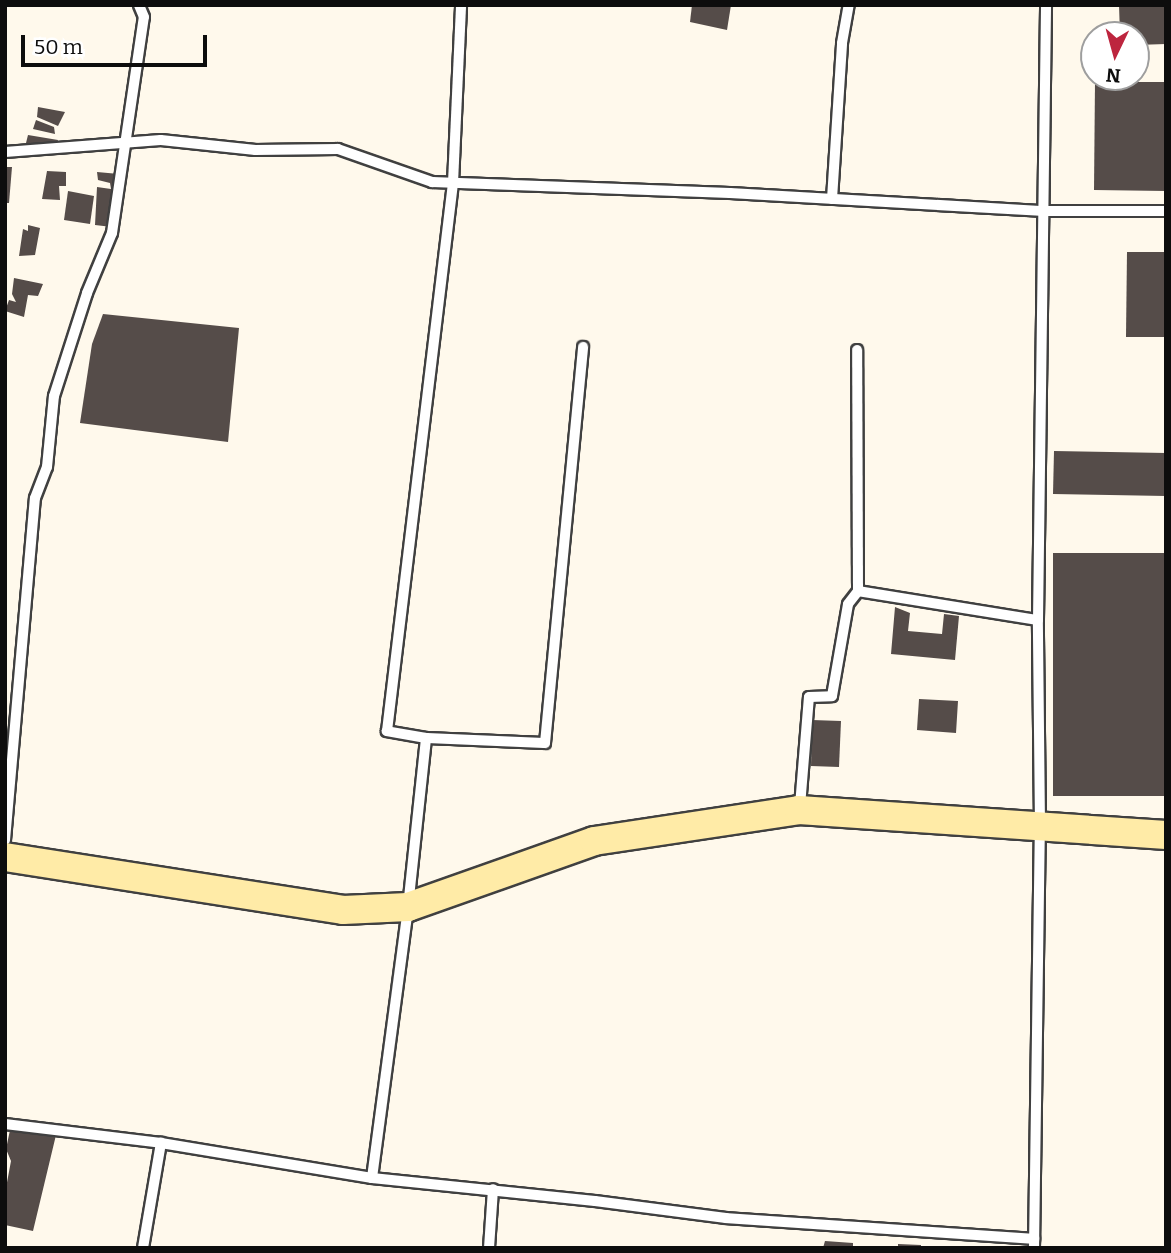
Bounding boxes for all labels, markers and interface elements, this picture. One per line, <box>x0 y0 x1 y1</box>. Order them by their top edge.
scale bar <box>24 21 210 65</box>
north arrow <box>1080 21 1150 91</box>
text: 50 m <box>34 34 83 60</box>
text: N <box>1105 63 1122 88</box>

